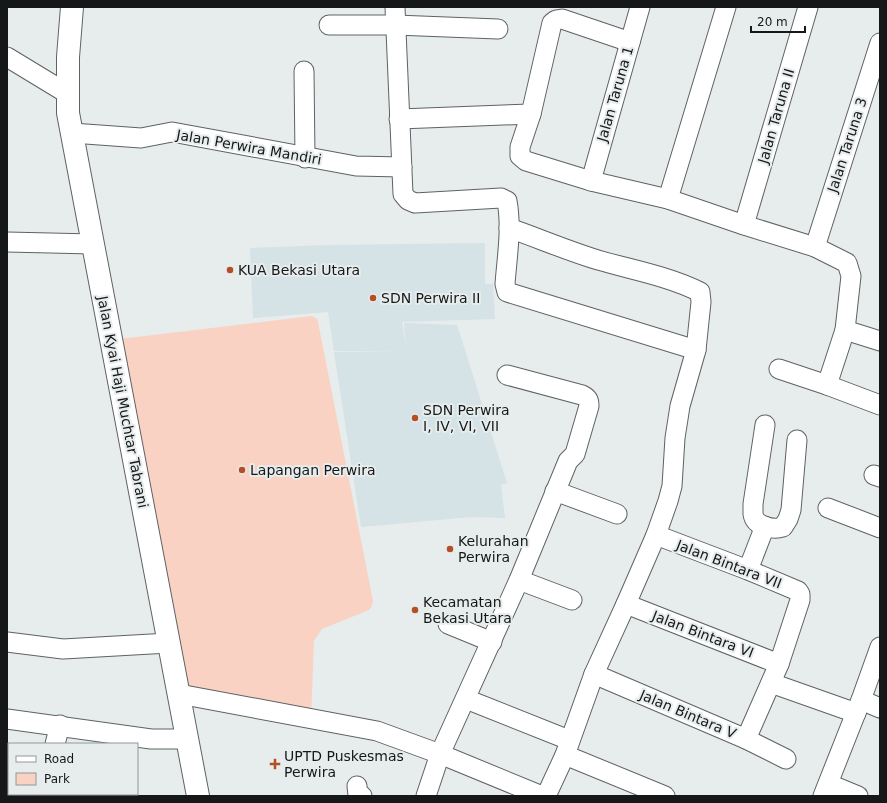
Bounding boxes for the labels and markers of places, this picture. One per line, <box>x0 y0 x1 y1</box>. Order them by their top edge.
place label: KUA Bekasi Utara <box>238 262 360 278</box>
marker: KUA Bekasi Utara <box>225 265 235 275</box>
place label: SDN Perwira II <box>381 290 480 306</box>
marker: SDN Perwira II <box>368 293 378 303</box>
place label: SDN Perwira I, IV, VI, VII <box>423 402 510 434</box>
marker: SDN Perwira I, IV, VI, VII <box>410 413 420 423</box>
place label: Lapangan Perwira <box>250 462 376 478</box>
marker: Lapangan Perwira <box>237 465 247 475</box>
place label: Kelurahan Perwira <box>458 533 529 565</box>
marker: Kelurahan Perwira <box>445 544 455 554</box>
place label: Kecamatan Bekasi Utara <box>423 594 512 626</box>
marker: Kecamatan Bekasi Utara <box>410 605 420 615</box>
place label: UPTD Puskesmas Perwira <box>284 748 404 780</box>
marker: UPTD Puskesmas Perwira <box>269 758 281 770</box>

